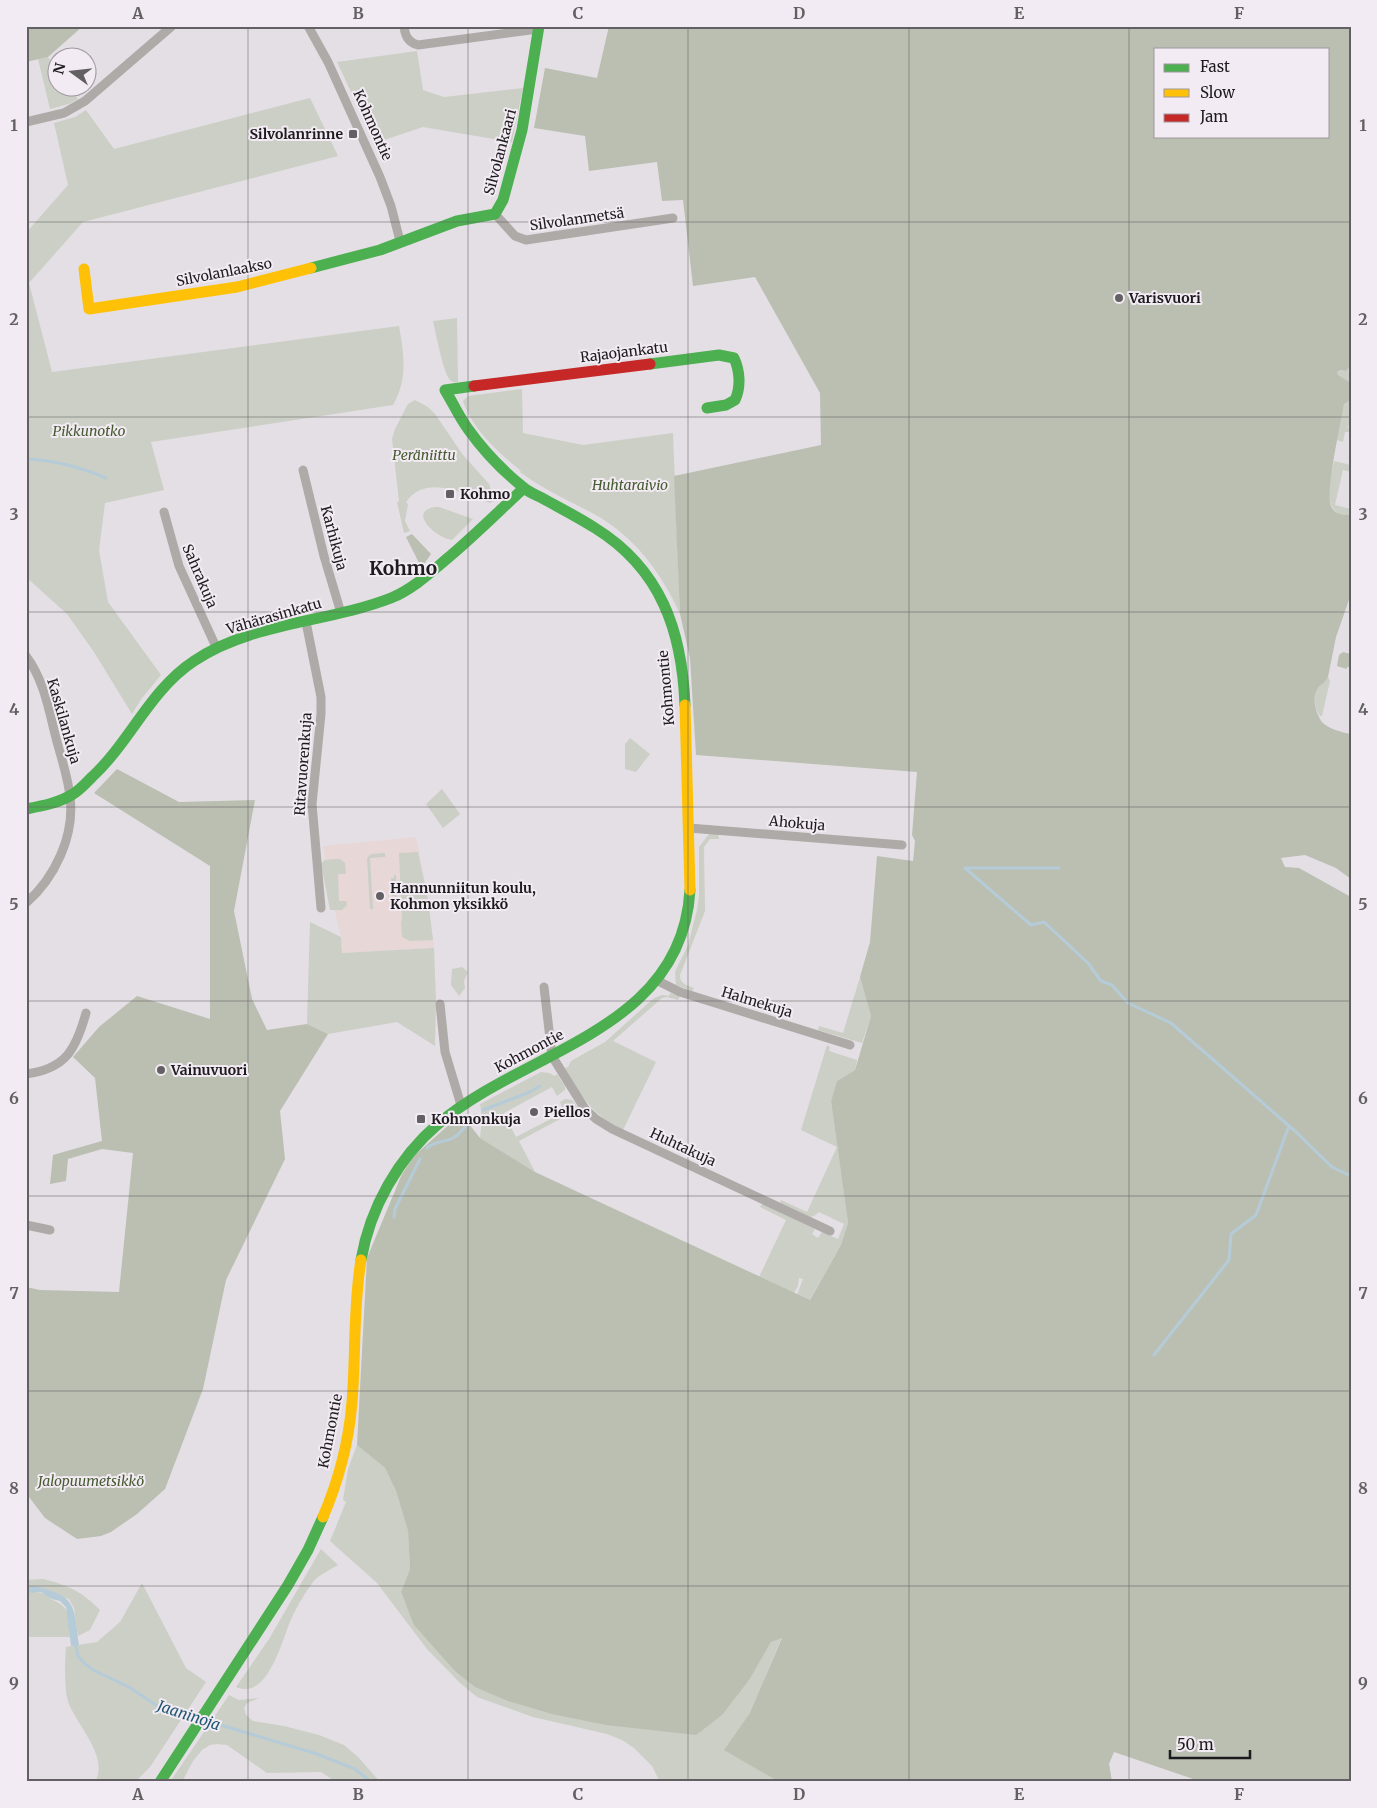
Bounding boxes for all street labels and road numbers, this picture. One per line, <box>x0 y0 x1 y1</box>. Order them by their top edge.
street label: Kohmontie <box>349 87 397 163</box>
street label: Silvolankaari <box>480 106 520 197</box>
street label: Silvolanmetsä <box>529 203 626 235</box>
street label: Silvolanlaakso <box>175 254 273 290</box>
street label: Rajaojankatu <box>579 338 669 366</box>
street label: Karhikuja <box>317 504 351 573</box>
street label: Sahrakuja <box>178 541 222 611</box>
street label: Vähärasinkatu <box>223 594 324 638</box>
street label: Kohmontie <box>654 650 678 726</box>
street label: Kaskilankuja <box>43 676 85 766</box>
street label: Ritavuorenkuja <box>290 711 316 816</box>
street label: Ahokuja <box>767 811 826 834</box>
street label: Halmekuja <box>719 983 795 1021</box>
street label: Kohmontie <box>491 1025 567 1077</box>
street label: Huhtakuja <box>647 1124 719 1170</box>
street label: Kohmontie <box>314 1392 346 1470</box>

